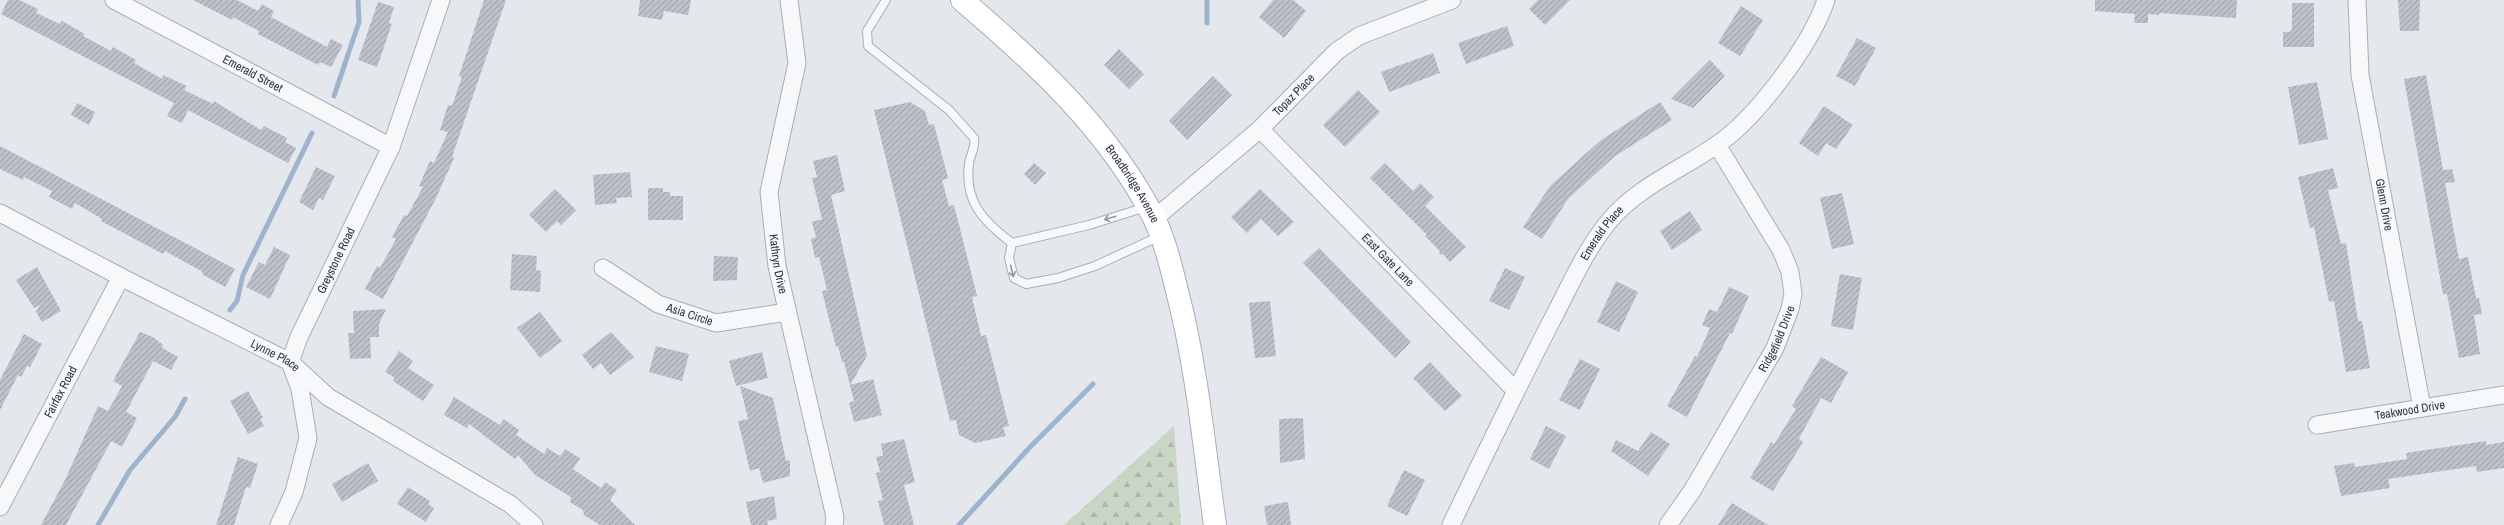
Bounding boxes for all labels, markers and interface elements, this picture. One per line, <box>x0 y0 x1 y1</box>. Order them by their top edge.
street label: Emerald Street <box>220 51 286 96</box>
street label: Topaz Place <box>1269 70 1318 120</box>
street label: Broadbridge Avenue <box>1102 141 1163 225</box>
street label: Glenn Drive <box>2371 177 2397 232</box>
street label: Emerald Place <box>1577 202 1627 263</box>
one-way arrow <box>1104 215 1117 222</box>
street label: Greystone Road <box>313 225 359 296</box>
street label: East Gate Lane <box>1358 230 1418 290</box>
street label: Kathryn Drive <box>766 233 791 295</box>
one-way arrow <box>1009 264 1017 277</box>
street label: Asia Circle <box>663 299 715 329</box>
street label: Ridgefield Drive <box>1755 305 1798 375</box>
street label: Lynne Place <box>248 336 303 375</box>
street label: Fairfax Road <box>40 363 81 421</box>
street label: Teakwood Drive <box>2374 397 2446 424</box>

